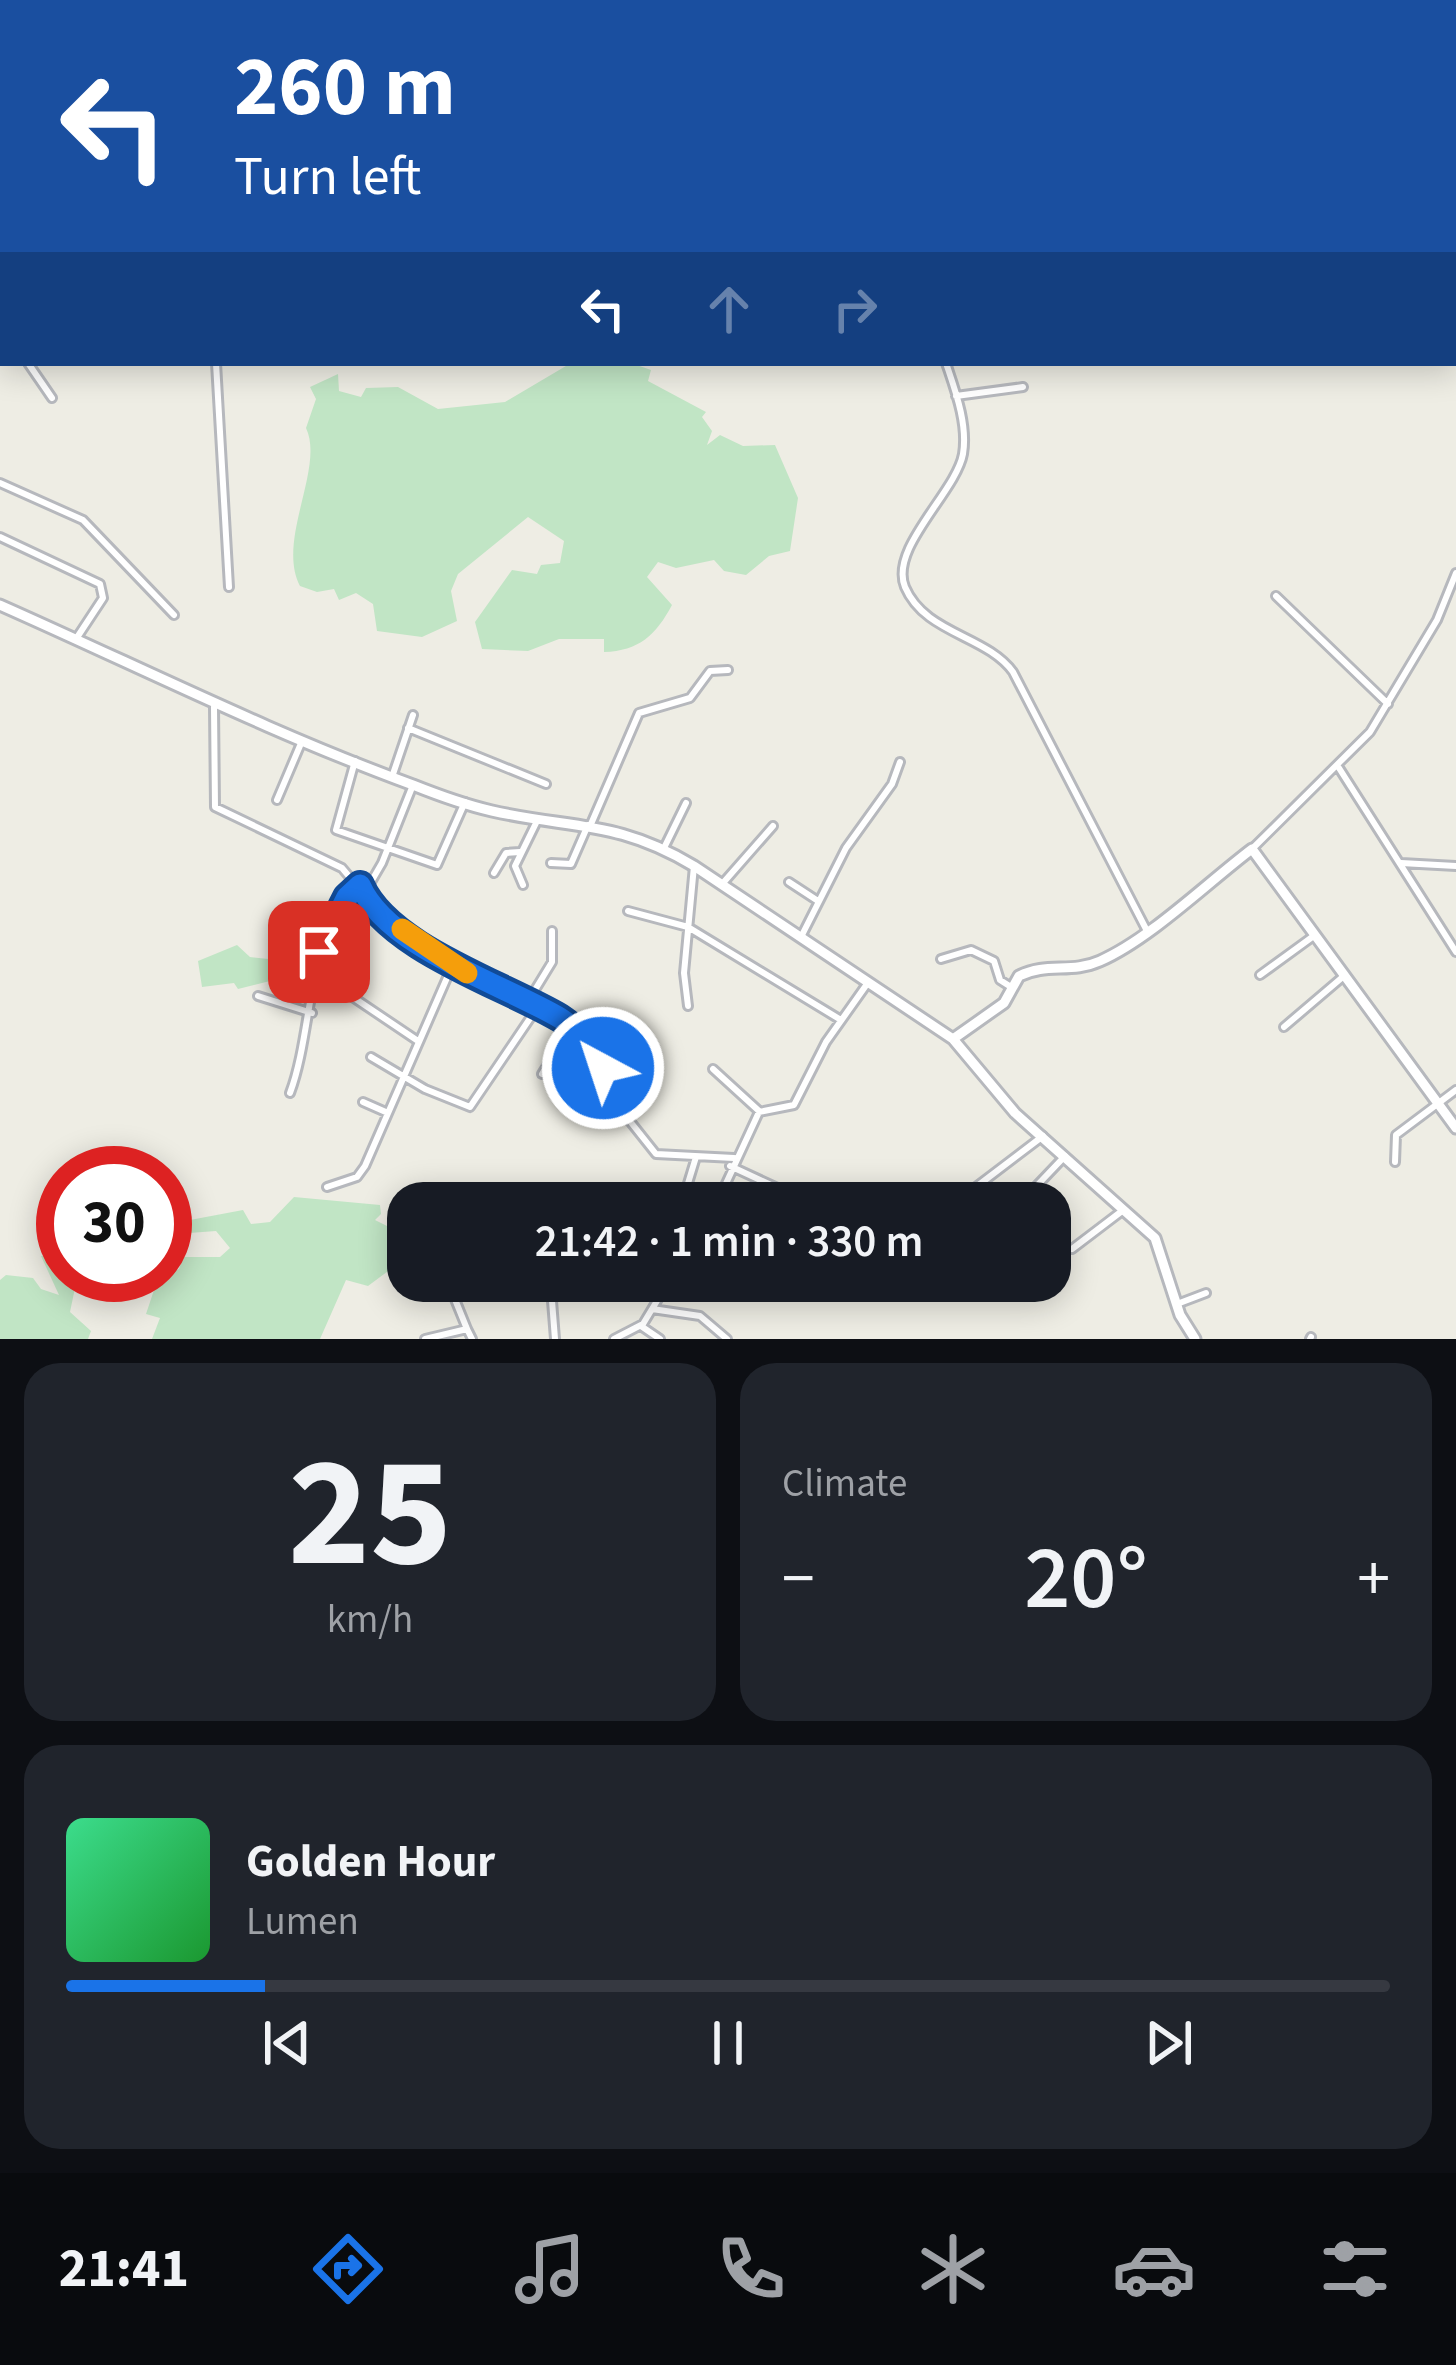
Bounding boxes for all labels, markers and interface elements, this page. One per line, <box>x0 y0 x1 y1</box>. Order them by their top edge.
text: 260 m <box>234 28 456 148</box>
icon: left <box>36 48 192 204</box>
text: Turn left <box>234 139 421 216</box>
icon: left <box>570 276 636 342</box>
icon: ahead <box>696 276 762 342</box>
icon: right <box>822 276 888 342</box>
pin <box>268 901 370 1003</box>
icon: arrive <box>286 919 352 985</box>
position arrow <box>540 1005 666 1131</box>
speed limit sign: 30 <box>36 1146 192 1302</box>
text: 21:42 · 1 min · 330 m <box>535 1210 923 1274</box>
text: 25 <box>288 1403 452 1625</box>
text: Climate <box>782 1456 907 1512</box>
text: 20° <box>1024 1515 1148 1643</box>
text: − <box>782 1532 815 1626</box>
text: + <box>1357 1532 1390 1626</box>
text: km/h <box>327 1592 413 1648</box>
text: Golden Hour <box>246 1830 495 1894</box>
text: Lumen <box>246 1894 359 1950</box>
icon: previous <box>254 2010 320 2076</box>
icon: pause <box>695 2010 761 2076</box>
icon: next <box>1136 2010 1202 2076</box>
icon: directions <box>306 2227 390 2311</box>
icon: music <box>508 2227 592 2311</box>
icon: phone <box>709 2227 793 2311</box>
icon: climate <box>911 2227 995 2311</box>
icon: car <box>1112 2227 1196 2311</box>
icon: filters <box>1313 2227 1397 2311</box>
text: 21:41 <box>59 2231 189 2308</box>

